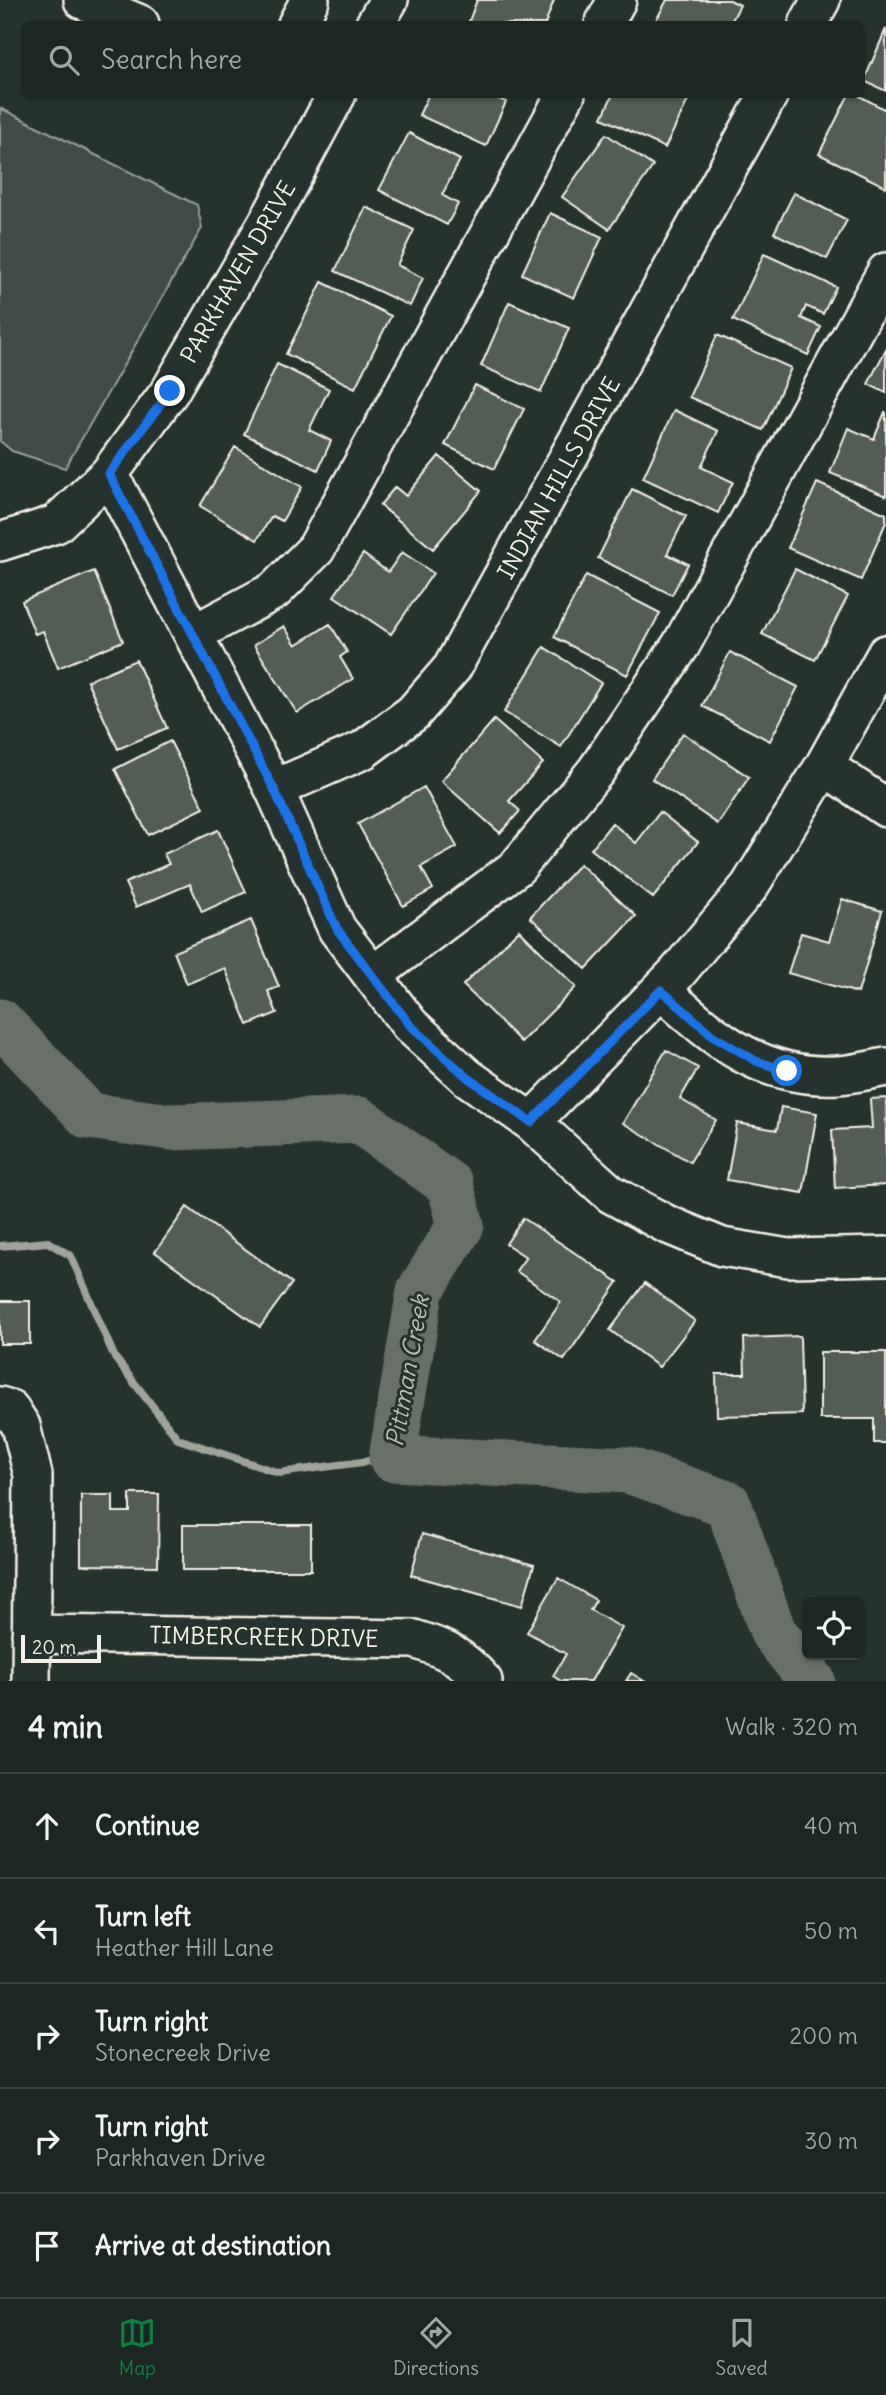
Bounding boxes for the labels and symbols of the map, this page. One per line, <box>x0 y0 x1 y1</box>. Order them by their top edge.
street label: PARKHAVEN DRIVE <box>174 176 301 368</box>
street label: INDIAN HILLS DRIVE <box>491 372 626 584</box>
route end <box>154 375 185 406</box>
route start <box>771 1055 802 1086</box>
water label: Pittman Creek <box>379 1291 435 1449</box>
street label: TIMBERCREEK DRIVE <box>149 1620 379 1653</box>
scale bar <box>21 1632 102 1664</box>

